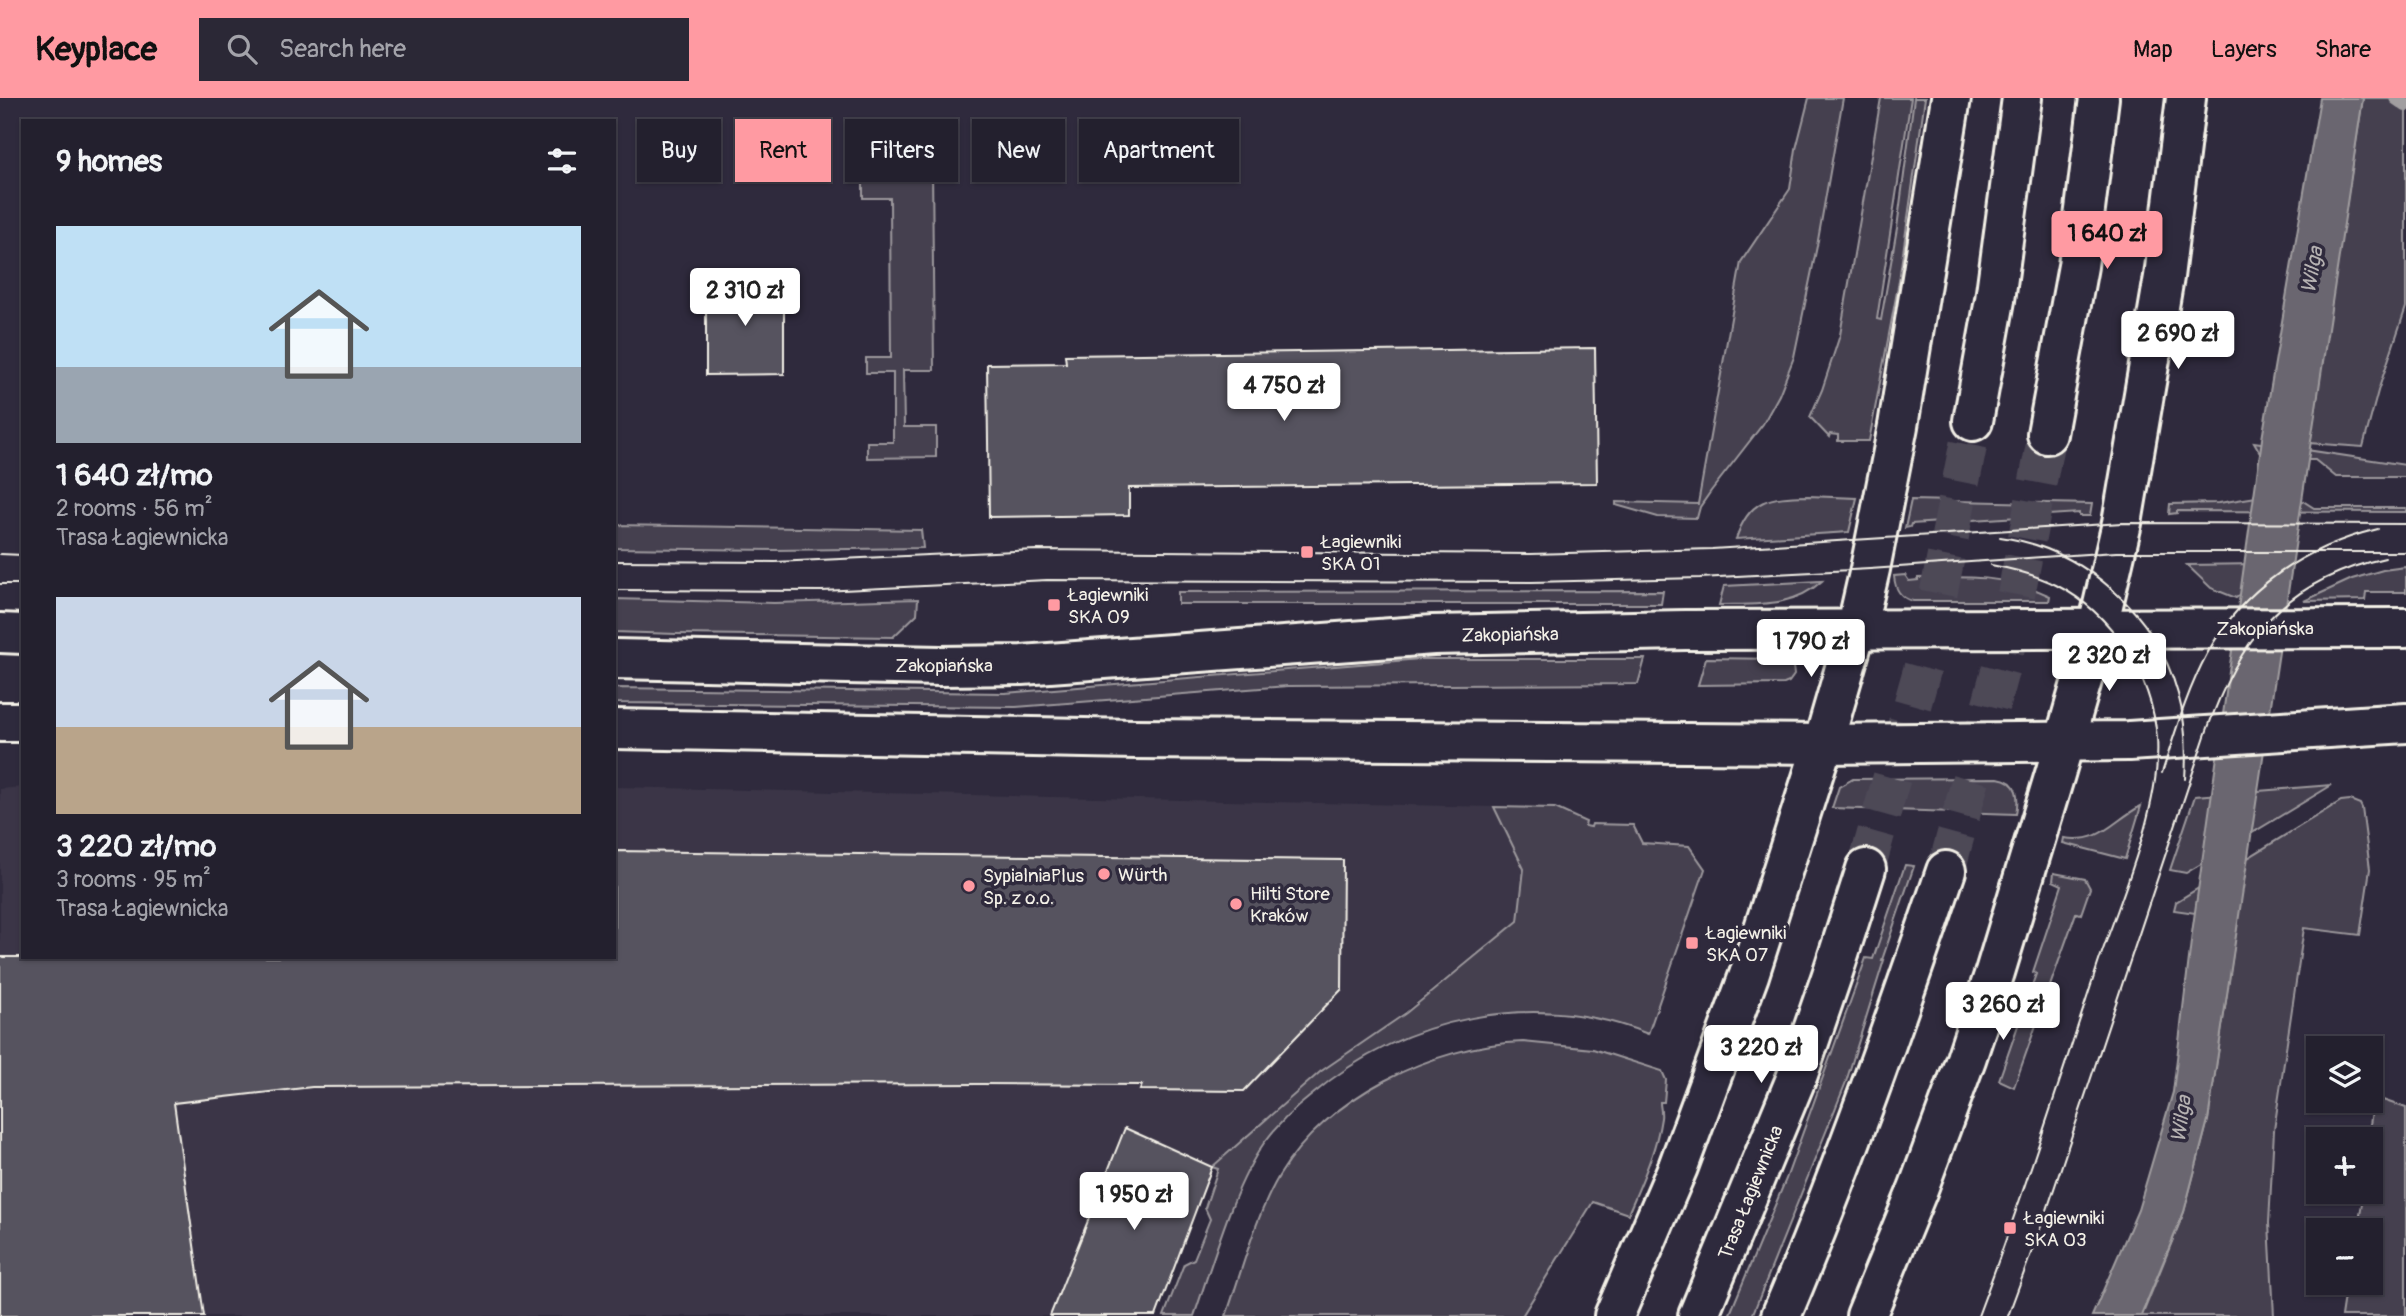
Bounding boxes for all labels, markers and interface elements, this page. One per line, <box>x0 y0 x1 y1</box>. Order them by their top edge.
search box <box>199 18 689 81</box>
text: Keyplace <box>35 29 157 70</box>
icon: search <box>223 30 261 68</box>
text: Search here <box>279 33 406 65</box>
text: Map <box>2133 35 2173 64</box>
text: Layers <box>2211 35 2277 64</box>
text: Share <box>2315 35 2371 64</box>
chip: Buy <box>637 119 721 182</box>
chip: Rent <box>735 119 831 182</box>
chip: Filters <box>845 119 958 182</box>
chip: New <box>972 119 1065 182</box>
chip: Apartment <box>1079 119 1239 182</box>
icon: filters <box>543 142 581 180</box>
text: 9 homes <box>56 143 162 180</box>
pin: 1 640 zł <box>2035 212 2179 271</box>
text: 1 640 zł <box>2067 219 2147 248</box>
water label: Wilga <box>2295 243 2330 296</box>
pin: 2 310 zł <box>673 268 817 328</box>
icon: home <box>256 271 382 397</box>
text: 2 310 zł <box>706 276 784 305</box>
pin: 2 690 zł <box>2106 312 2250 371</box>
text: 2 690 zł <box>2137 319 2219 348</box>
pin: 4 750 zł <box>1212 364 1356 423</box>
text: 4 750 zł <box>1243 371 1325 400</box>
text: 1 640 zł/mo <box>56 457 213 494</box>
text: 2 rooms · 56 m² <box>56 494 213 523</box>
text: Trasa Łagiewnicka <box>56 523 228 552</box>
place label: Łagiewniki SKA 01 <box>1320 530 1401 576</box>
marker: Łagiewniki SKA 01 <box>1299 544 1315 560</box>
place label: Łagiewniki SKA 09 <box>1067 583 1148 629</box>
marker: Łagiewniki SKA 09 <box>1046 597 1062 613</box>
street label: Zakopiańska <box>2216 617 2314 641</box>
pin: 1 790 zł <box>1739 620 1883 679</box>
street label: Zakopiańska <box>1461 622 1559 648</box>
text: 1 790 zł <box>1773 627 1849 656</box>
pin: 2 320 zł <box>2037 634 2181 693</box>
text: 2 320 zł <box>2068 641 2150 670</box>
icon: home <box>256 642 382 768</box>
street label: Zakopiańska <box>895 654 993 678</box>
text: 3 220 zł/mo <box>56 828 216 865</box>
place label: Würth <box>1118 863 1168 887</box>
place label: SypialniaPlus Sp. z o.o. <box>983 864 1084 910</box>
text: 3 rooms · 95 m² <box>56 865 211 894</box>
marker: Würth <box>1096 866 1112 882</box>
marker: SypialniaPlus Sp. z o.o. <box>961 878 977 894</box>
place label: Hilti Store Kraków <box>1250 882 1330 928</box>
text: Trasa Łagiewnicka <box>56 894 228 923</box>
marker: Hilti Store Kraków <box>1228 896 1244 912</box>
place label: Łagiewniki SKA 07 <box>1705 921 1786 967</box>
marker: Łagiewniki SKA 07 <box>1684 935 1700 951</box>
pin: 3 260 zł <box>1931 982 2075 1042</box>
text: 3 260 zł <box>1962 990 2044 1019</box>
pin: 3 220 zł <box>1689 1026 1833 1085</box>
text: 3 220 zł <box>1720 1033 1802 1062</box>
map controls <box>2306 1036 2383 1295</box>
button: layers <box>2306 1036 2383 1113</box>
water label: Wilga <box>2165 1093 2198 1144</box>
street label: Trasa Łagiewnicka <box>1713 1122 1789 1263</box>
button: + <box>2306 1127 2383 1204</box>
pin: 1 950 zł <box>1062 1172 1206 1232</box>
text: 1 950 zł <box>1096 1180 1172 1209</box>
place label: Łagiewniki SKA 03 <box>2023 1206 2104 1252</box>
button: − <box>2306 1218 2383 1295</box>
marker: Łagiewniki SKA 03 <box>2002 1220 2018 1236</box>

